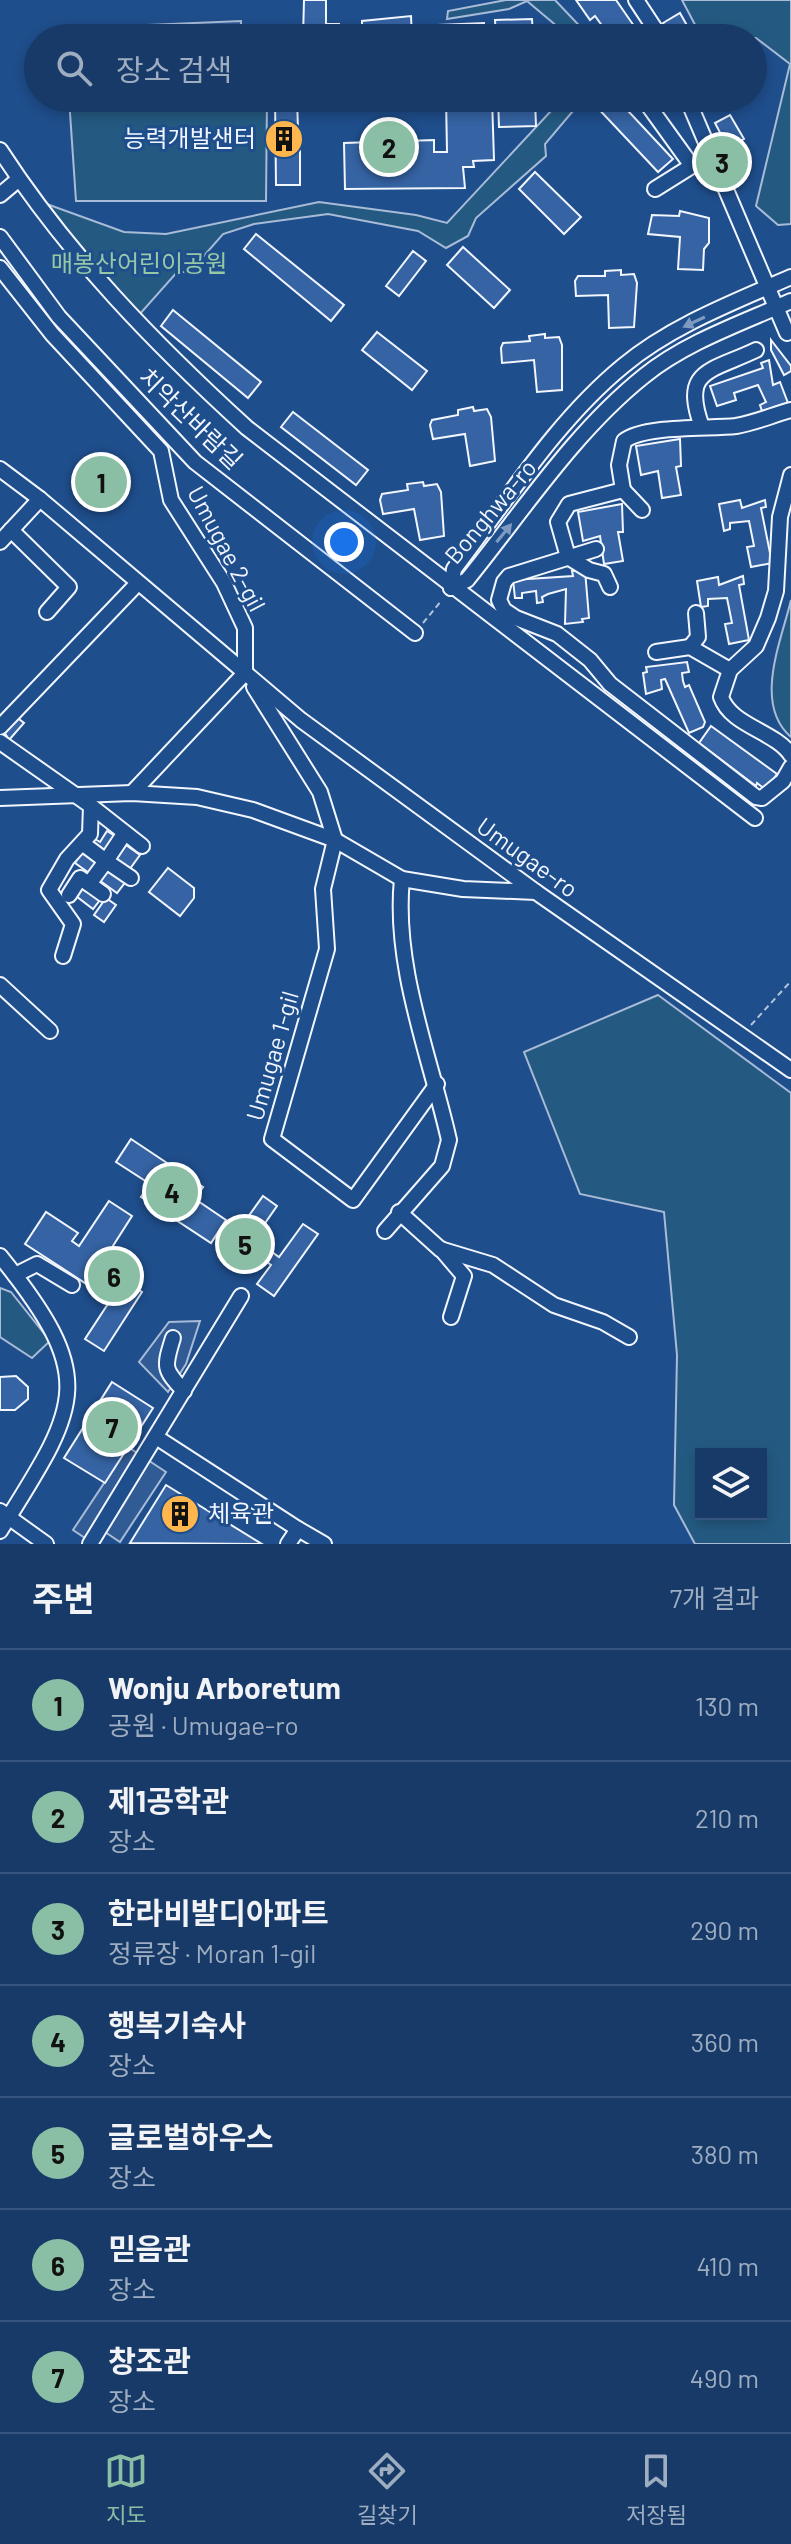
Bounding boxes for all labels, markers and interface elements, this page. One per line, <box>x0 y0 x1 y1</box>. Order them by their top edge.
search box <box>24 24 767 112</box>
icon: search <box>52 46 96 90</box>
text: 장소 검색 <box>116 51 232 87</box>
pin: 2 <box>363 117 415 177</box>
building icon: 능력개발샌터 <box>263 118 305 160</box>
place label: 능력개발샌터 <box>124 123 256 152</box>
pin: 3 <box>696 132 748 192</box>
park label: 매봉산어린이공원 <box>51 248 227 277</box>
one-way arrow <box>683 315 706 328</box>
street label: 치악산바람길 <box>133 361 249 474</box>
pin: 1 <box>75 452 127 512</box>
street label: Bonghwa-ro <box>438 453 542 569</box>
street label: Umugae 2-gil <box>182 481 272 616</box>
your location <box>324 522 364 562</box>
one-way arrow <box>496 523 512 543</box>
street label: Umugae-ro <box>472 811 584 903</box>
street label: Umugae 1-gil <box>239 988 304 1124</box>
pin: 4 <box>146 1162 198 1222</box>
pin: 5 <box>219 1214 271 1274</box>
pin: 6 <box>88 1246 140 1306</box>
pin: 7 <box>86 1397 138 1457</box>
map controls <box>695 1448 767 1520</box>
button: layers <box>695 1448 767 1520</box>
building icon: 체육관 <box>159 1493 201 1535</box>
place label: 체육관 <box>208 1498 274 1527</box>
text: 주변 <box>32 1577 95 1618</box>
text: 7개 결과 <box>670 1582 759 1613</box>
text: Wonju Arboretum <box>108 1669 341 1705</box>
text: 1 <box>53 1690 63 1721</box>
text: 130 m <box>695 1690 759 1721</box>
text: 공원 · Umugae-ro <box>108 1709 299 1740</box>
text: 제1공학관 <box>108 1782 229 1818</box>
text: 2 <box>51 1802 65 1833</box>
text: 210 m <box>695 1802 759 1833</box>
text: 장소 <box>108 1825 156 1856</box>
text: 한라비발디아파트 <box>108 1894 329 1930</box>
text: 3 <box>51 1914 65 1945</box>
text: 290 m <box>690 1914 759 1945</box>
text: 정류장 · Moran 1-gil <box>108 1937 316 1968</box>
text: 행복기숙사 <box>108 2006 246 2042</box>
text: 4 <box>50 2026 66 2057</box>
text: 360 m <box>691 2026 759 2057</box>
text: 장소 <box>108 2049 156 2080</box>
text: 글로벌하우스 <box>108 2118 274 2154</box>
text: 5 <box>51 2138 65 2169</box>
text: 380 m <box>691 2138 759 2169</box>
text: 장소 <box>108 2161 156 2192</box>
text: 믿음관 <box>108 2230 191 2266</box>
text: 6 <box>51 2250 65 2281</box>
text: 410 m <box>697 2250 759 2281</box>
text: 장소 <box>108 2273 156 2304</box>
text: 창조관 <box>108 2342 191 2378</box>
text: 7 <box>52 2362 64 2393</box>
text: 490 m <box>690 2362 759 2393</box>
text: 장소 <box>108 2385 156 2416</box>
tab: 지도 <box>104 2449 148 2529</box>
tab: 길찾기 <box>357 2449 417 2529</box>
tab: 저장됨 <box>626 2449 687 2529</box>

